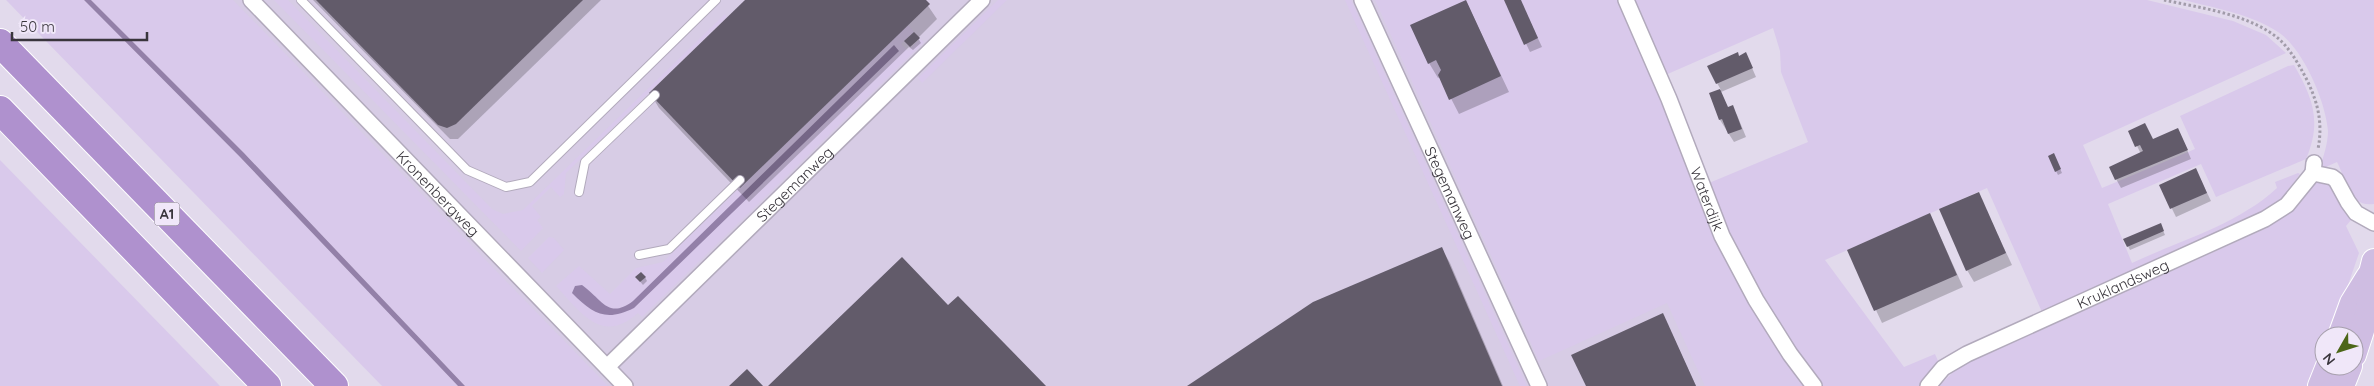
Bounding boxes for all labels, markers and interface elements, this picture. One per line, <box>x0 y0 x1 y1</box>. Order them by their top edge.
scale bar <box>12 10 148 42</box>
text: 50 m <box>20 17 55 36</box>
street label: Stegemanweg <box>752 142 837 225</box>
street label: Stegemanweg <box>1421 143 1480 242</box>
street label: Kronenbergweg <box>392 146 484 240</box>
street label: Waterdijk <box>1687 164 1729 233</box>
road number: A1 <box>154 202 180 225</box>
street label: Kruklandsweg <box>2074 255 2171 313</box>
north arrow <box>2314 326 2364 376</box>
text: N <box>2319 350 2339 369</box>

